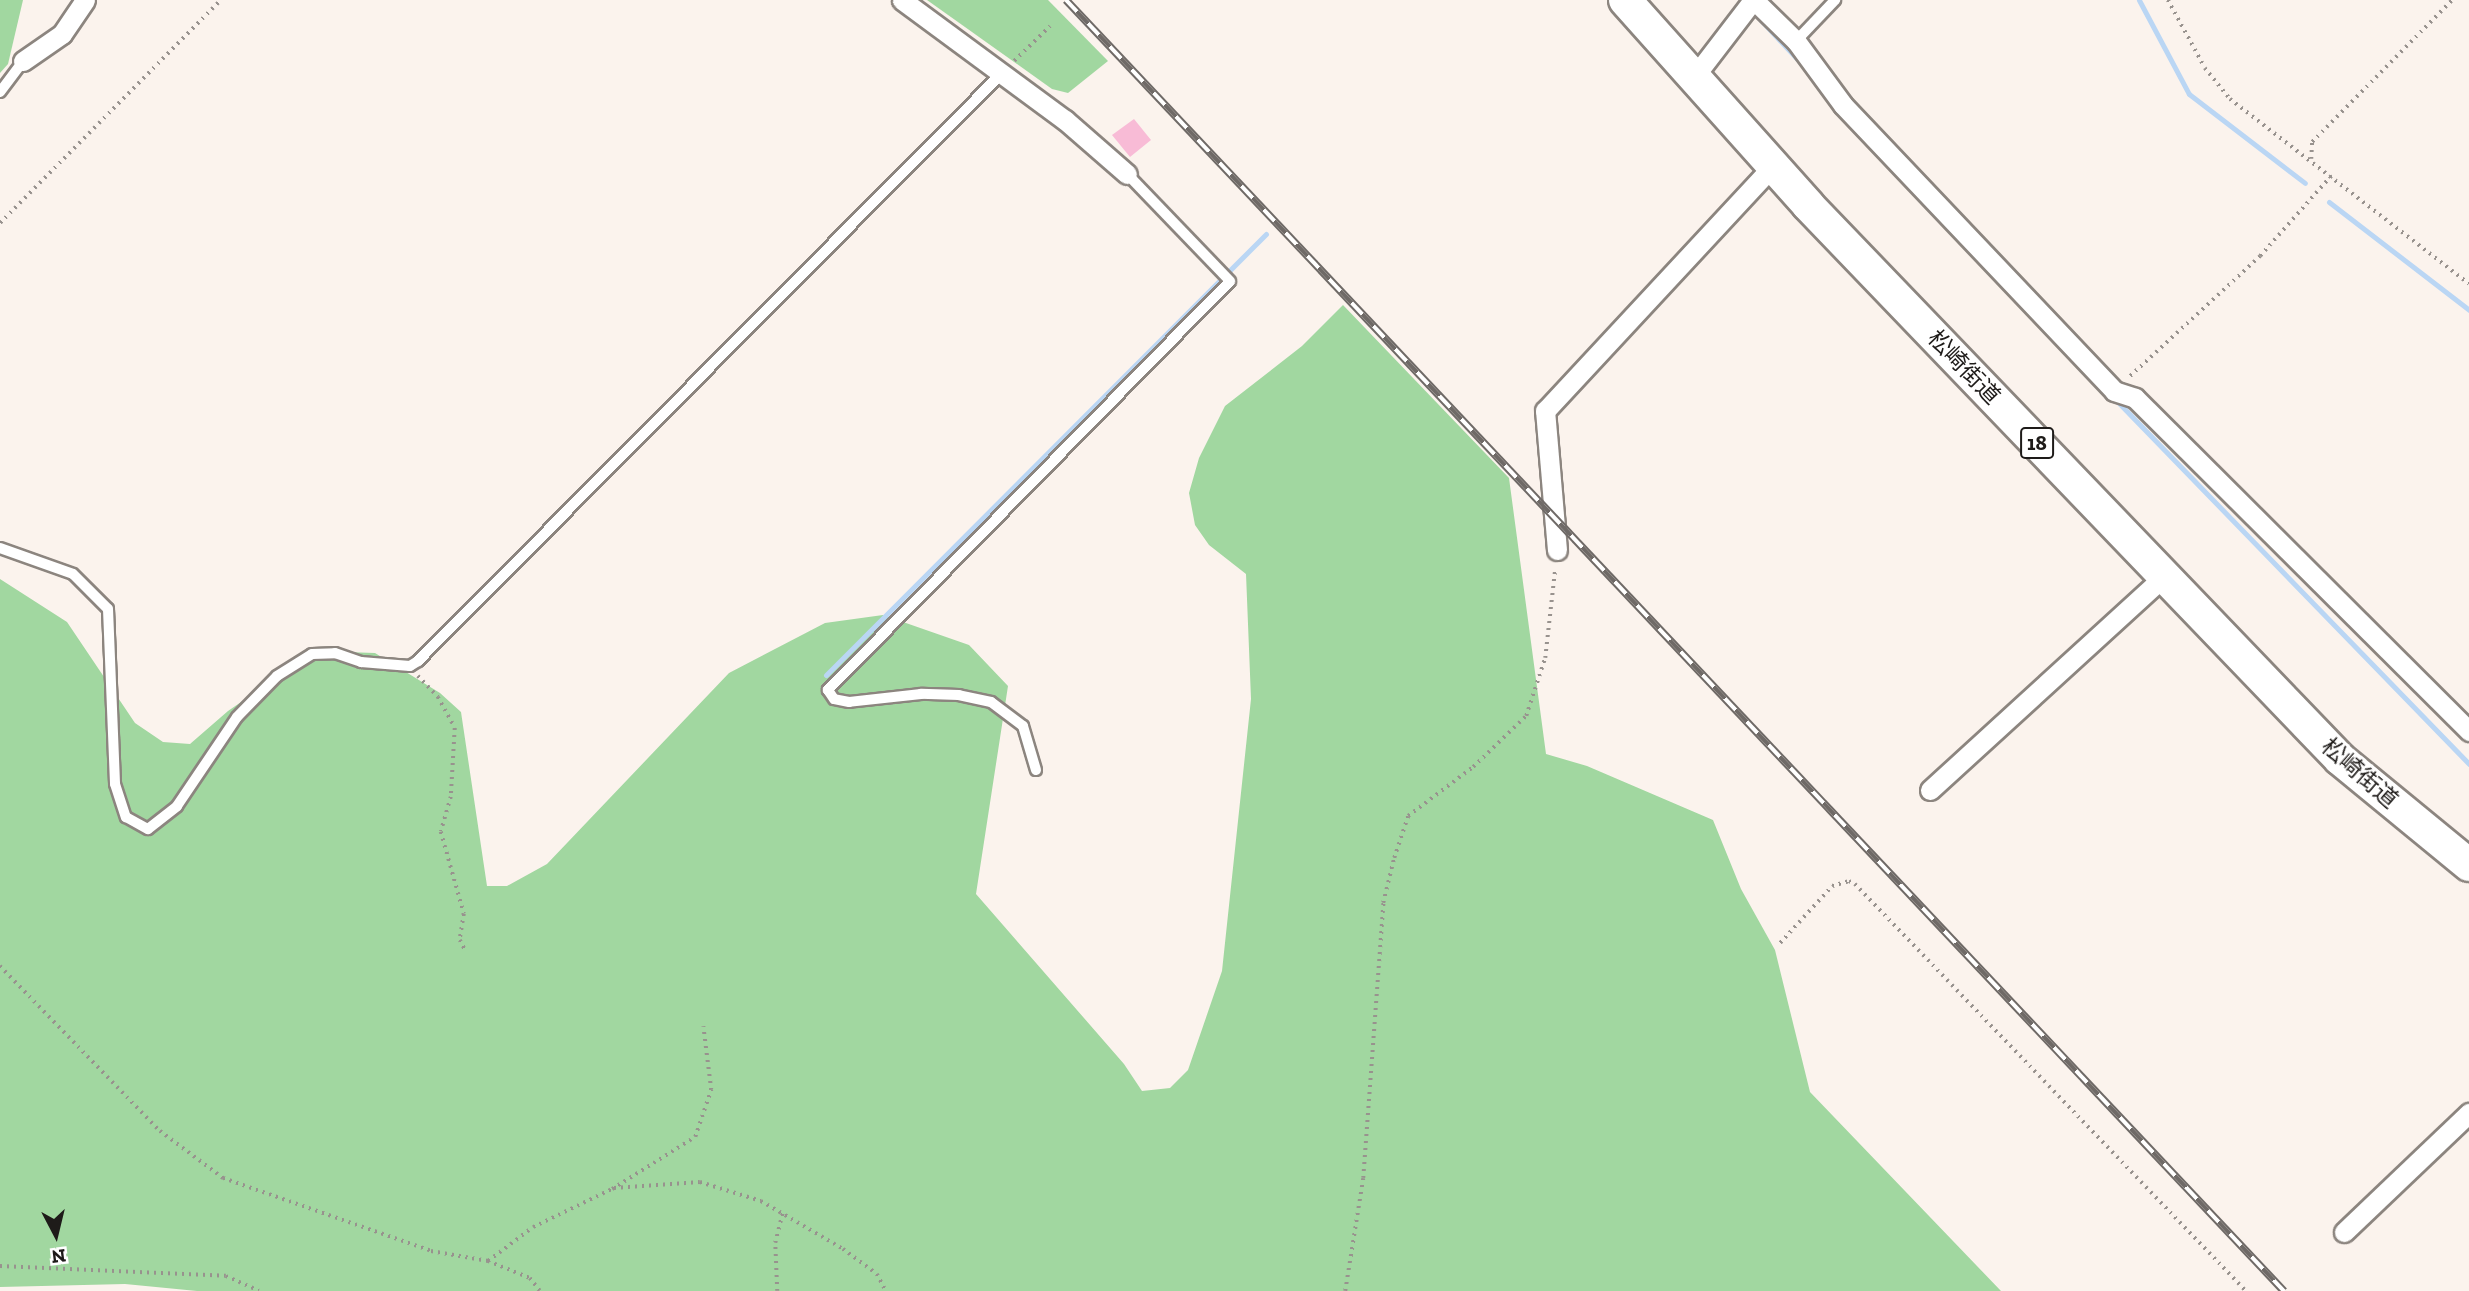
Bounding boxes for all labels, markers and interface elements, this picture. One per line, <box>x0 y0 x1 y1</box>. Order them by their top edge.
street label: 松崎街道 <box>1922 324 2006 410</box>
road number: 18 <box>2020 426 2054 460</box>
street label: 松崎街道 <box>2316 732 2404 814</box>
north arrow <box>21 1200 91 1270</box>
text: N <box>50 1244 67 1269</box>

